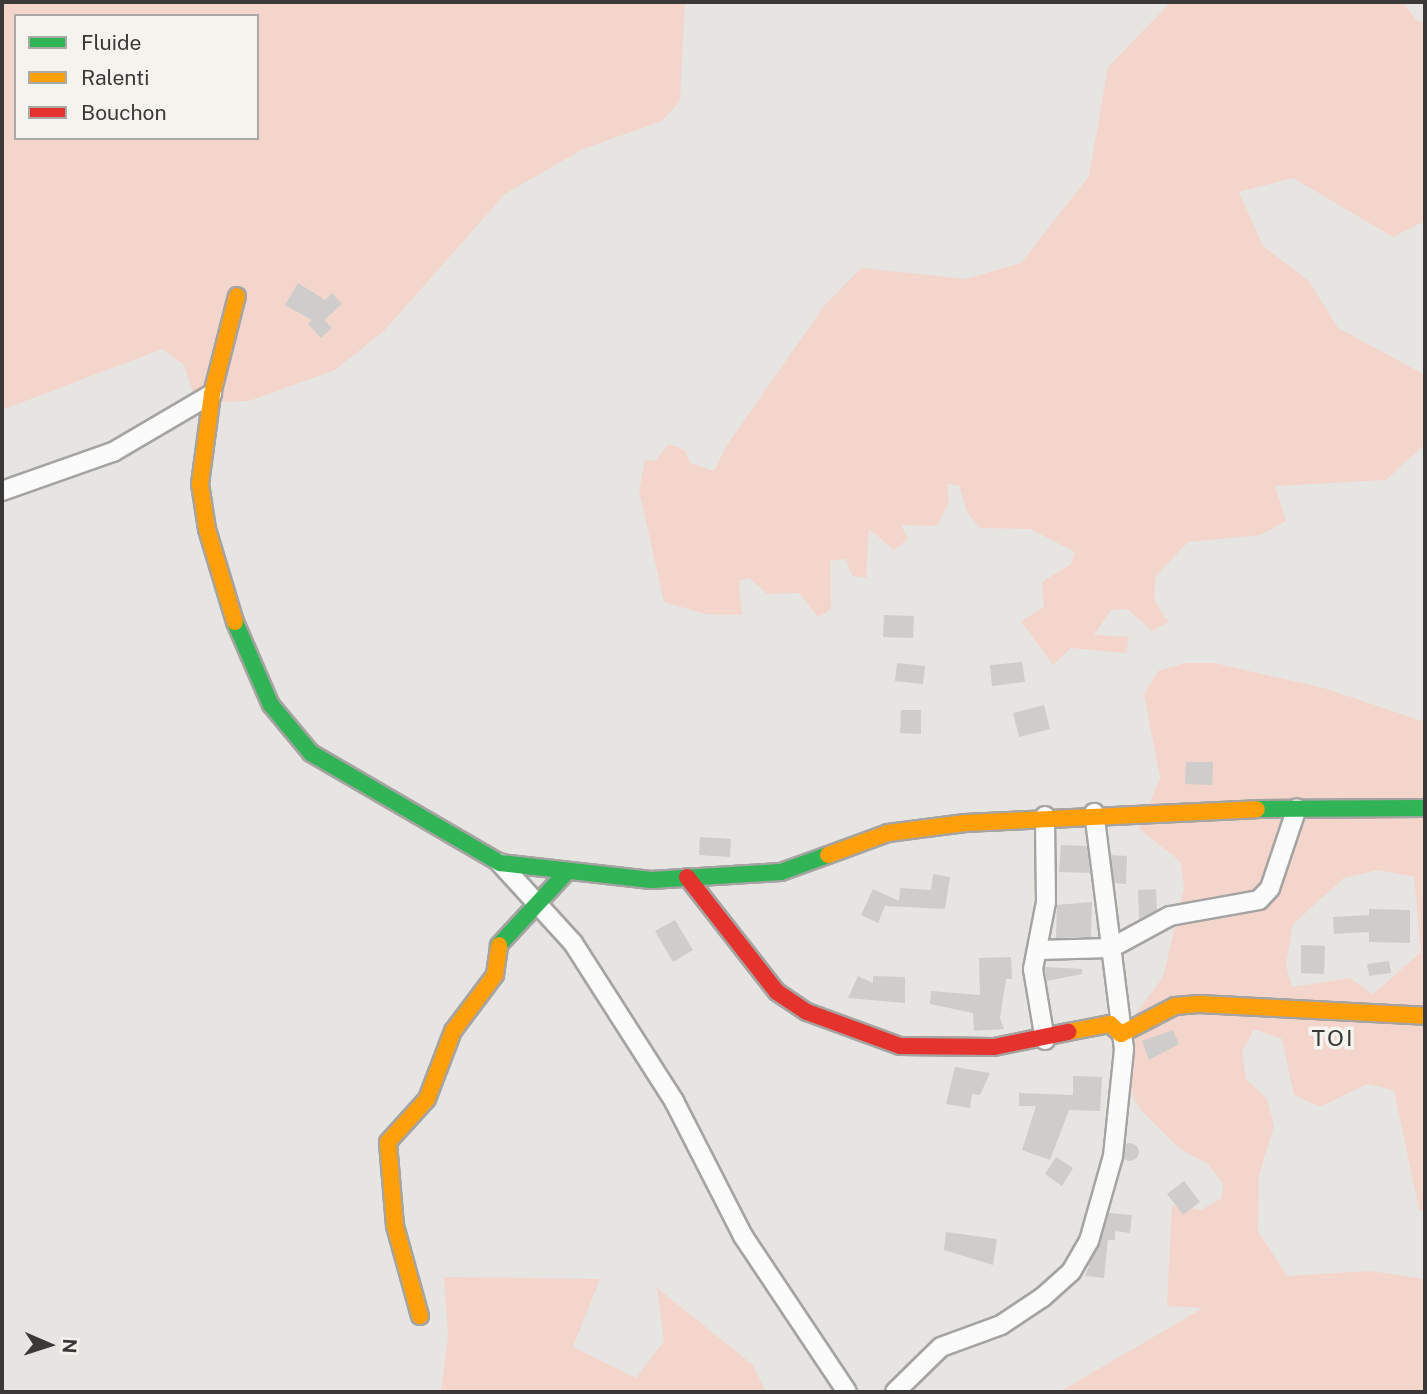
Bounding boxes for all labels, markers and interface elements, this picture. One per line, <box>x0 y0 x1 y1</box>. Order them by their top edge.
legend <box>14 14 259 140</box>
text: Fluide <box>81 30 141 55</box>
text: Ralenti <box>81 65 149 90</box>
text: Bouchon <box>81 100 167 125</box>
district label: TOI <box>1312 1024 1354 1052</box>
north arrow <box>14 1310 84 1380</box>
text: N <box>59 1338 81 1354</box>

